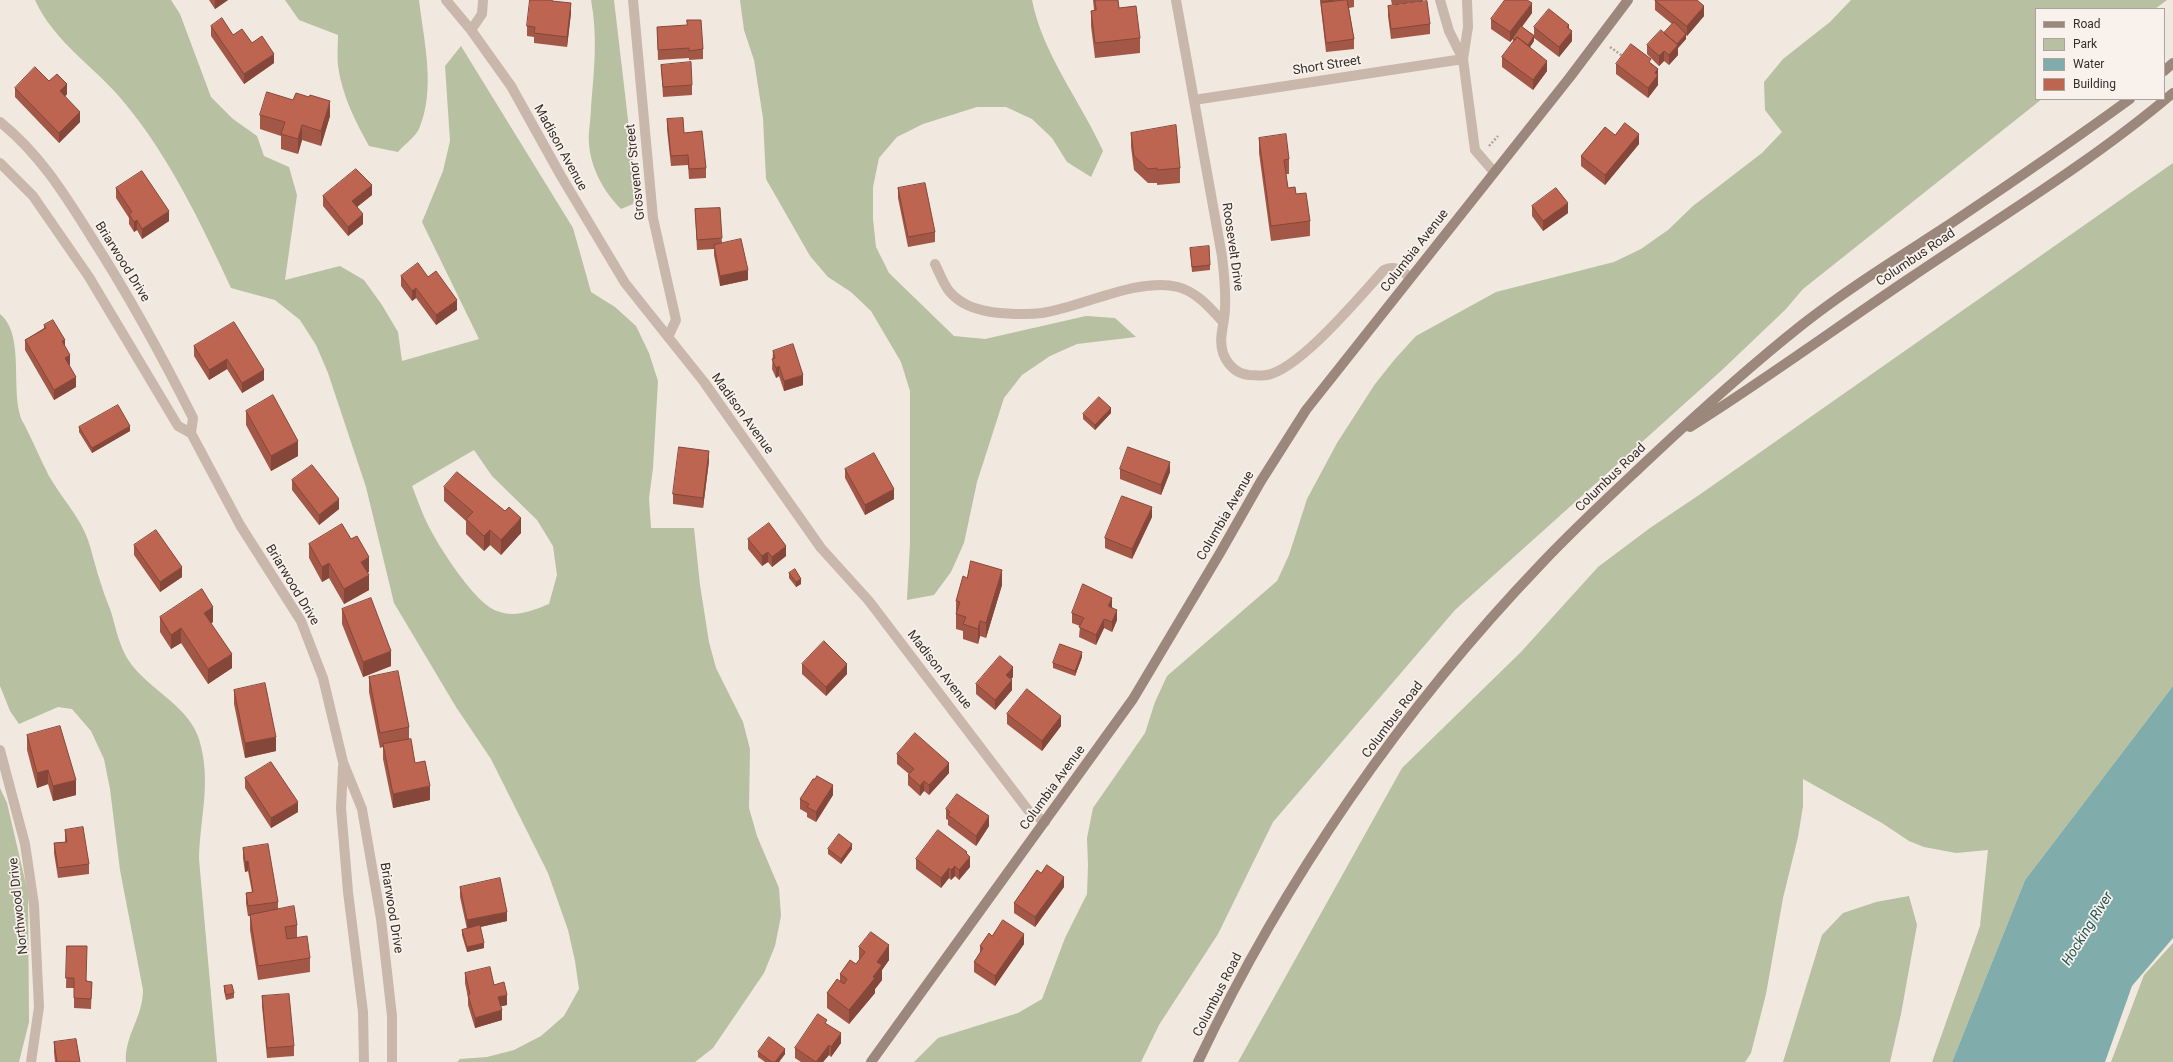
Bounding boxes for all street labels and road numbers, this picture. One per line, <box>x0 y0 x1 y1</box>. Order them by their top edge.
street label: Short Street <box>1292 53 1362 79</box>
street label: Madison Avenue <box>530 102 590 194</box>
street label: Grosvenor Street <box>623 123 649 221</box>
street label: Roosevelt Drive <box>1218 202 1246 292</box>
street label: Columbia Avenue <box>1378 206 1452 296</box>
street label: Briarwood Drive <box>91 219 153 305</box>
street label: Columbus Road <box>1874 226 1958 290</box>
street label: Madison Avenue <box>707 371 777 457</box>
street label: Columbus Road <box>1573 440 1649 516</box>
street label: Columbia Avenue <box>1194 468 1258 564</box>
street label: Briarwood Drive <box>262 542 322 628</box>
street label: Madison Avenue <box>903 627 975 713</box>
street label: Columbus Road <box>1359 679 1427 761</box>
street label: Columbia Avenue <box>1017 743 1089 833</box>
street label: Northwood Drive <box>6 857 32 955</box>
street label: Briarwood Drive <box>376 862 406 954</box>
street label: Columbus Road <box>1190 951 1246 1039</box>

